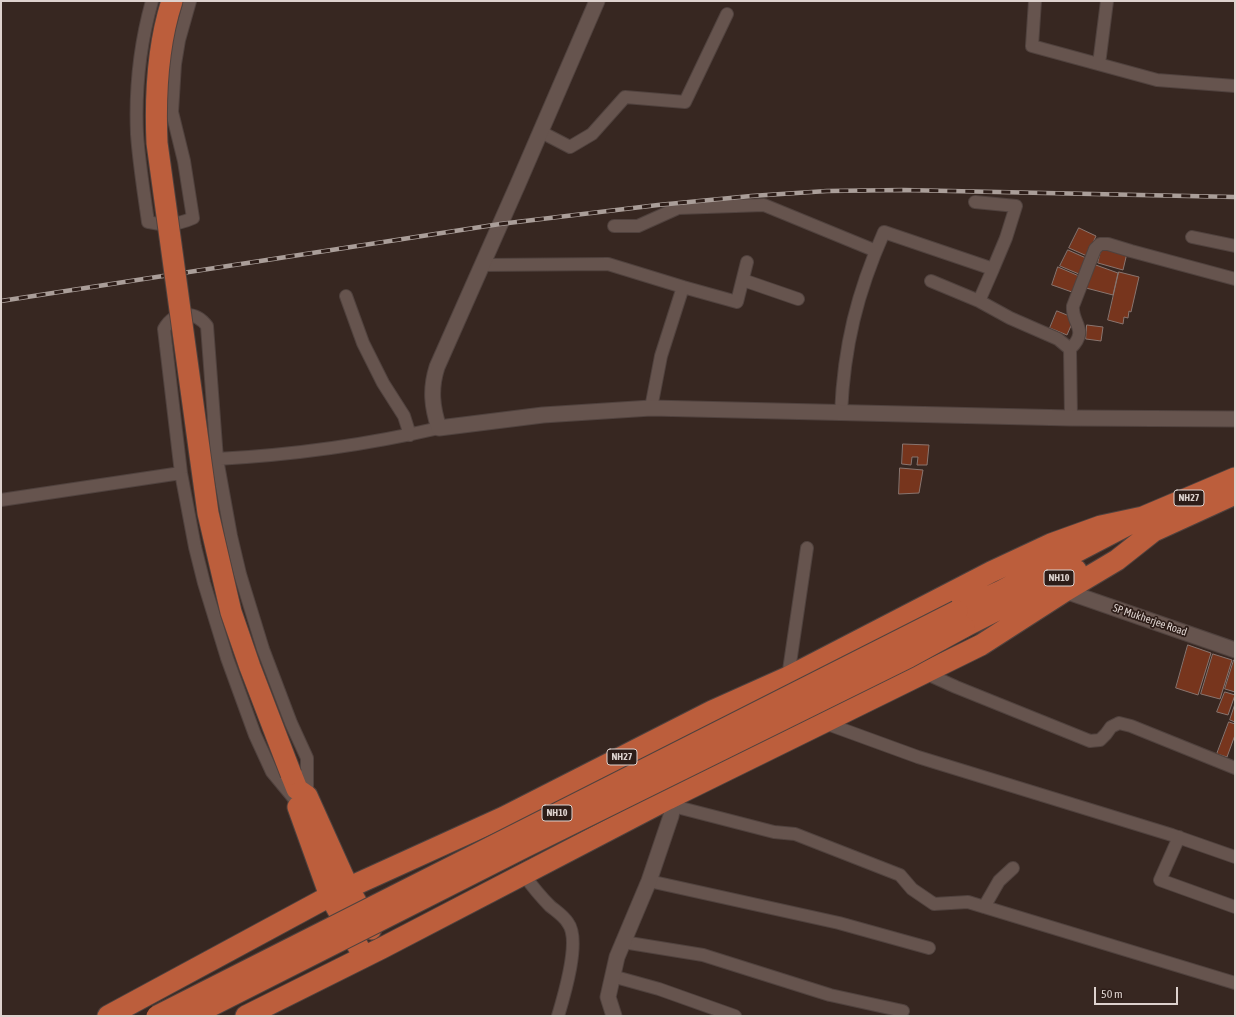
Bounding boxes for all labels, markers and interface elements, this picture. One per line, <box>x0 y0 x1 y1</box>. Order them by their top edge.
road number: NH27 <box>1174 490 1204 506</box>
road number: NH10 <box>1044 570 1074 586</box>
street label: SP Mukherjee Road <box>1111 601 1189 639</box>
road number: NH27 <box>607 749 637 765</box>
road number: NH10 <box>542 805 572 821</box>
scale bar <box>1096 979 1180 1005</box>
text: 50 m <box>1101 987 1123 1001</box>

